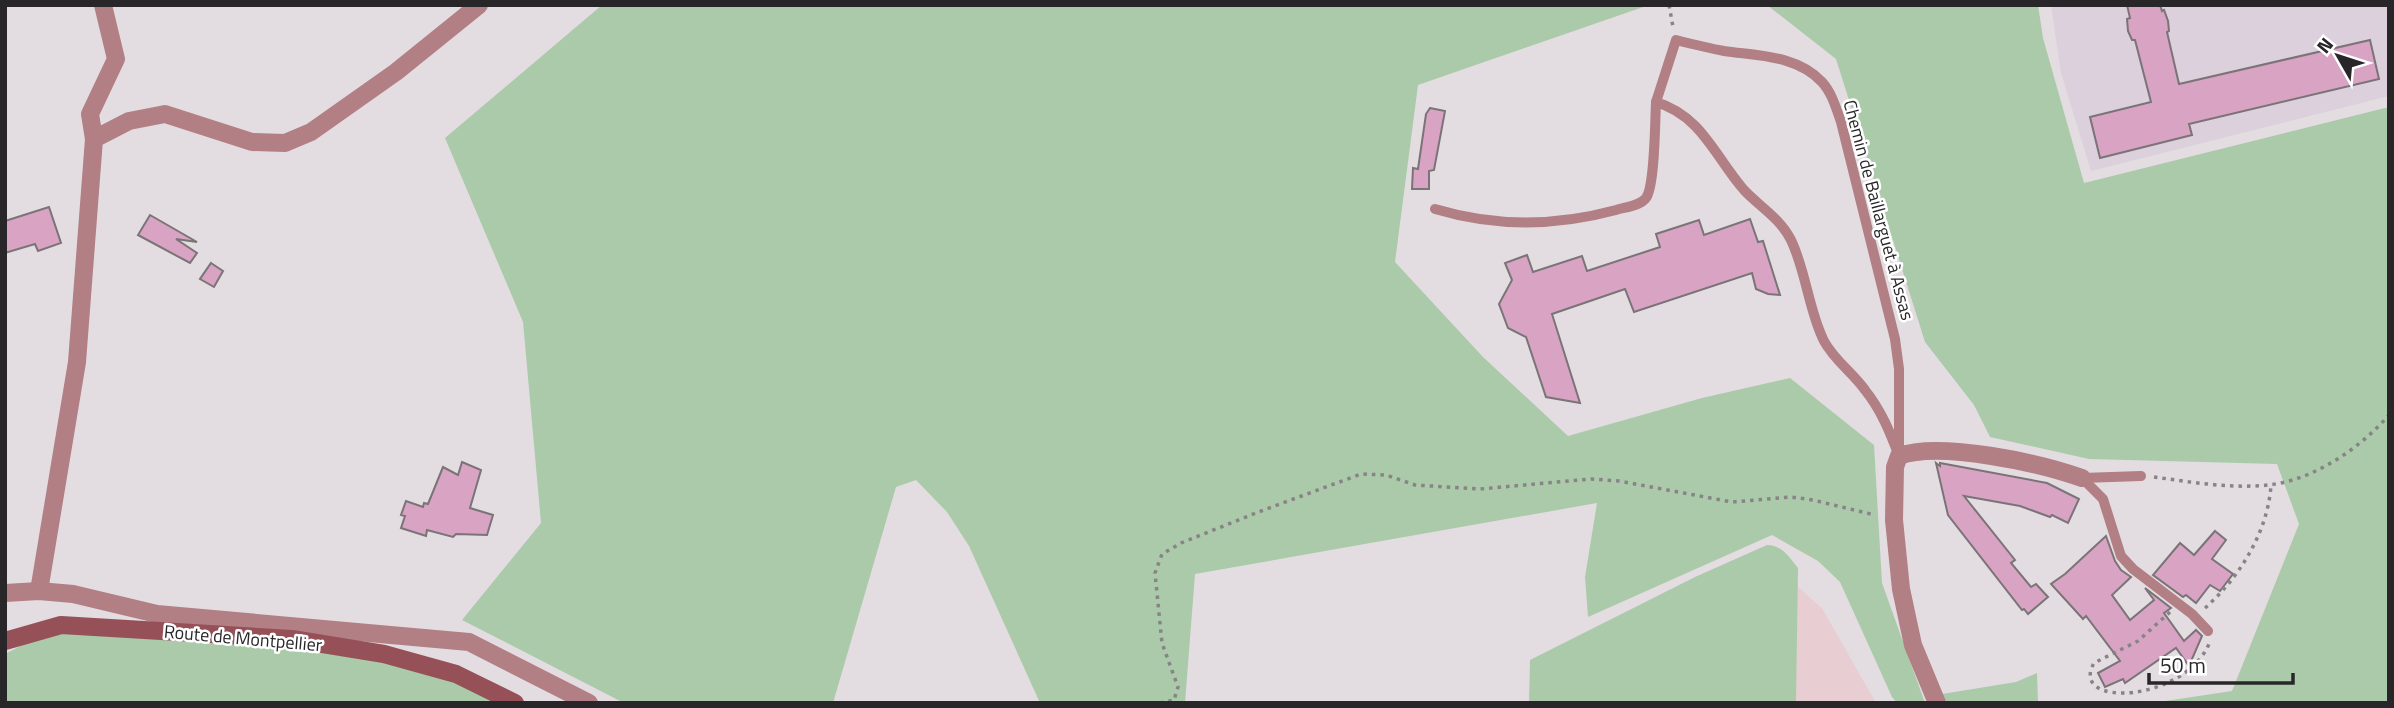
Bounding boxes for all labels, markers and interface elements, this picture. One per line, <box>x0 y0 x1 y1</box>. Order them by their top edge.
north arrow <box>2303 21 2373 91</box>
text: N <box>2309 31 2340 59</box>
street label: Chemin de Baillarguet à Assas <box>1837 97 1921 323</box>
street label: Route de Montpellier <box>163 618 323 658</box>
scale bar <box>2149 642 2292 686</box>
text: 50 m <box>2160 649 2206 681</box>

